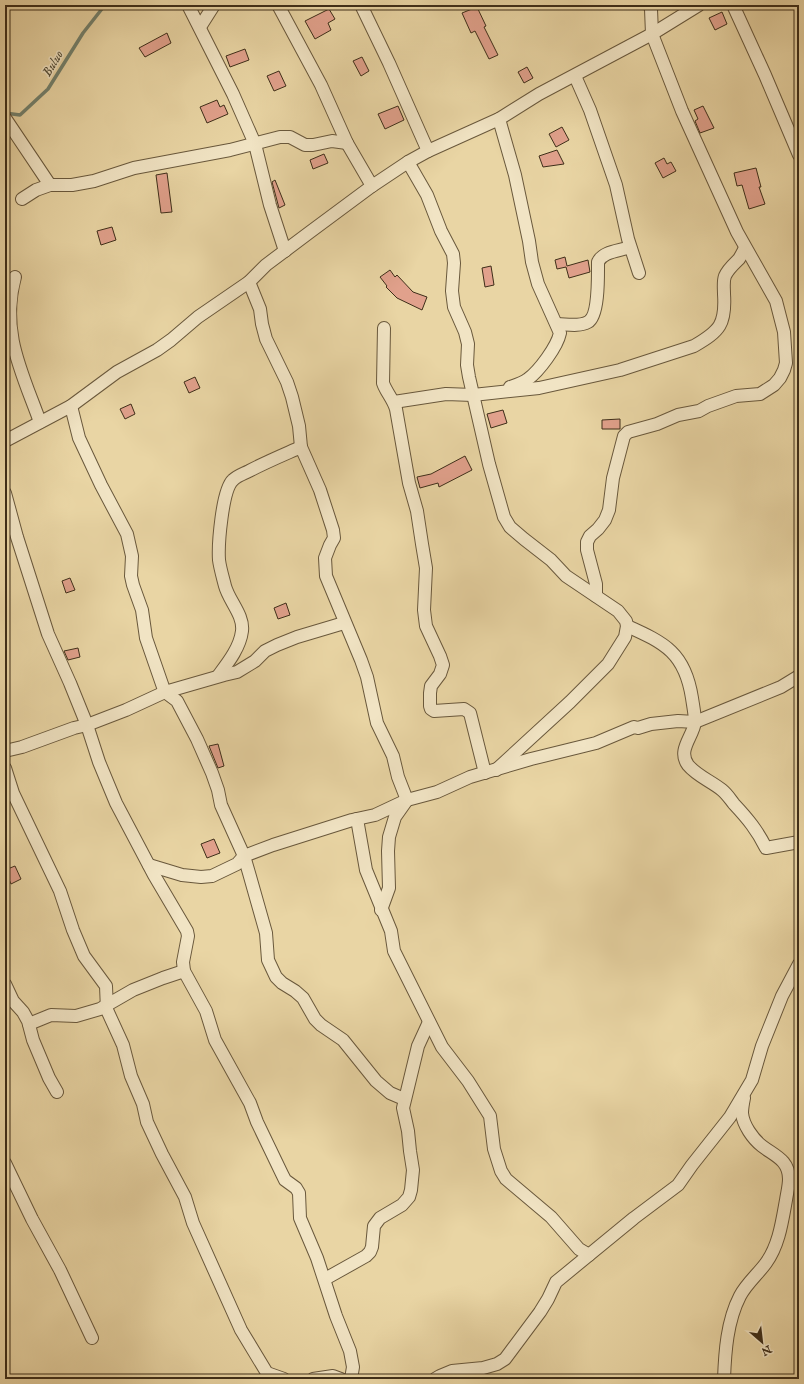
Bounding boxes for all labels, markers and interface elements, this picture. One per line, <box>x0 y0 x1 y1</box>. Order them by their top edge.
water label: Buluo <box>39 47 68 80</box>
north arrow <box>742 1322 782 1362</box>
text: N <box>758 1341 775 1359</box>

